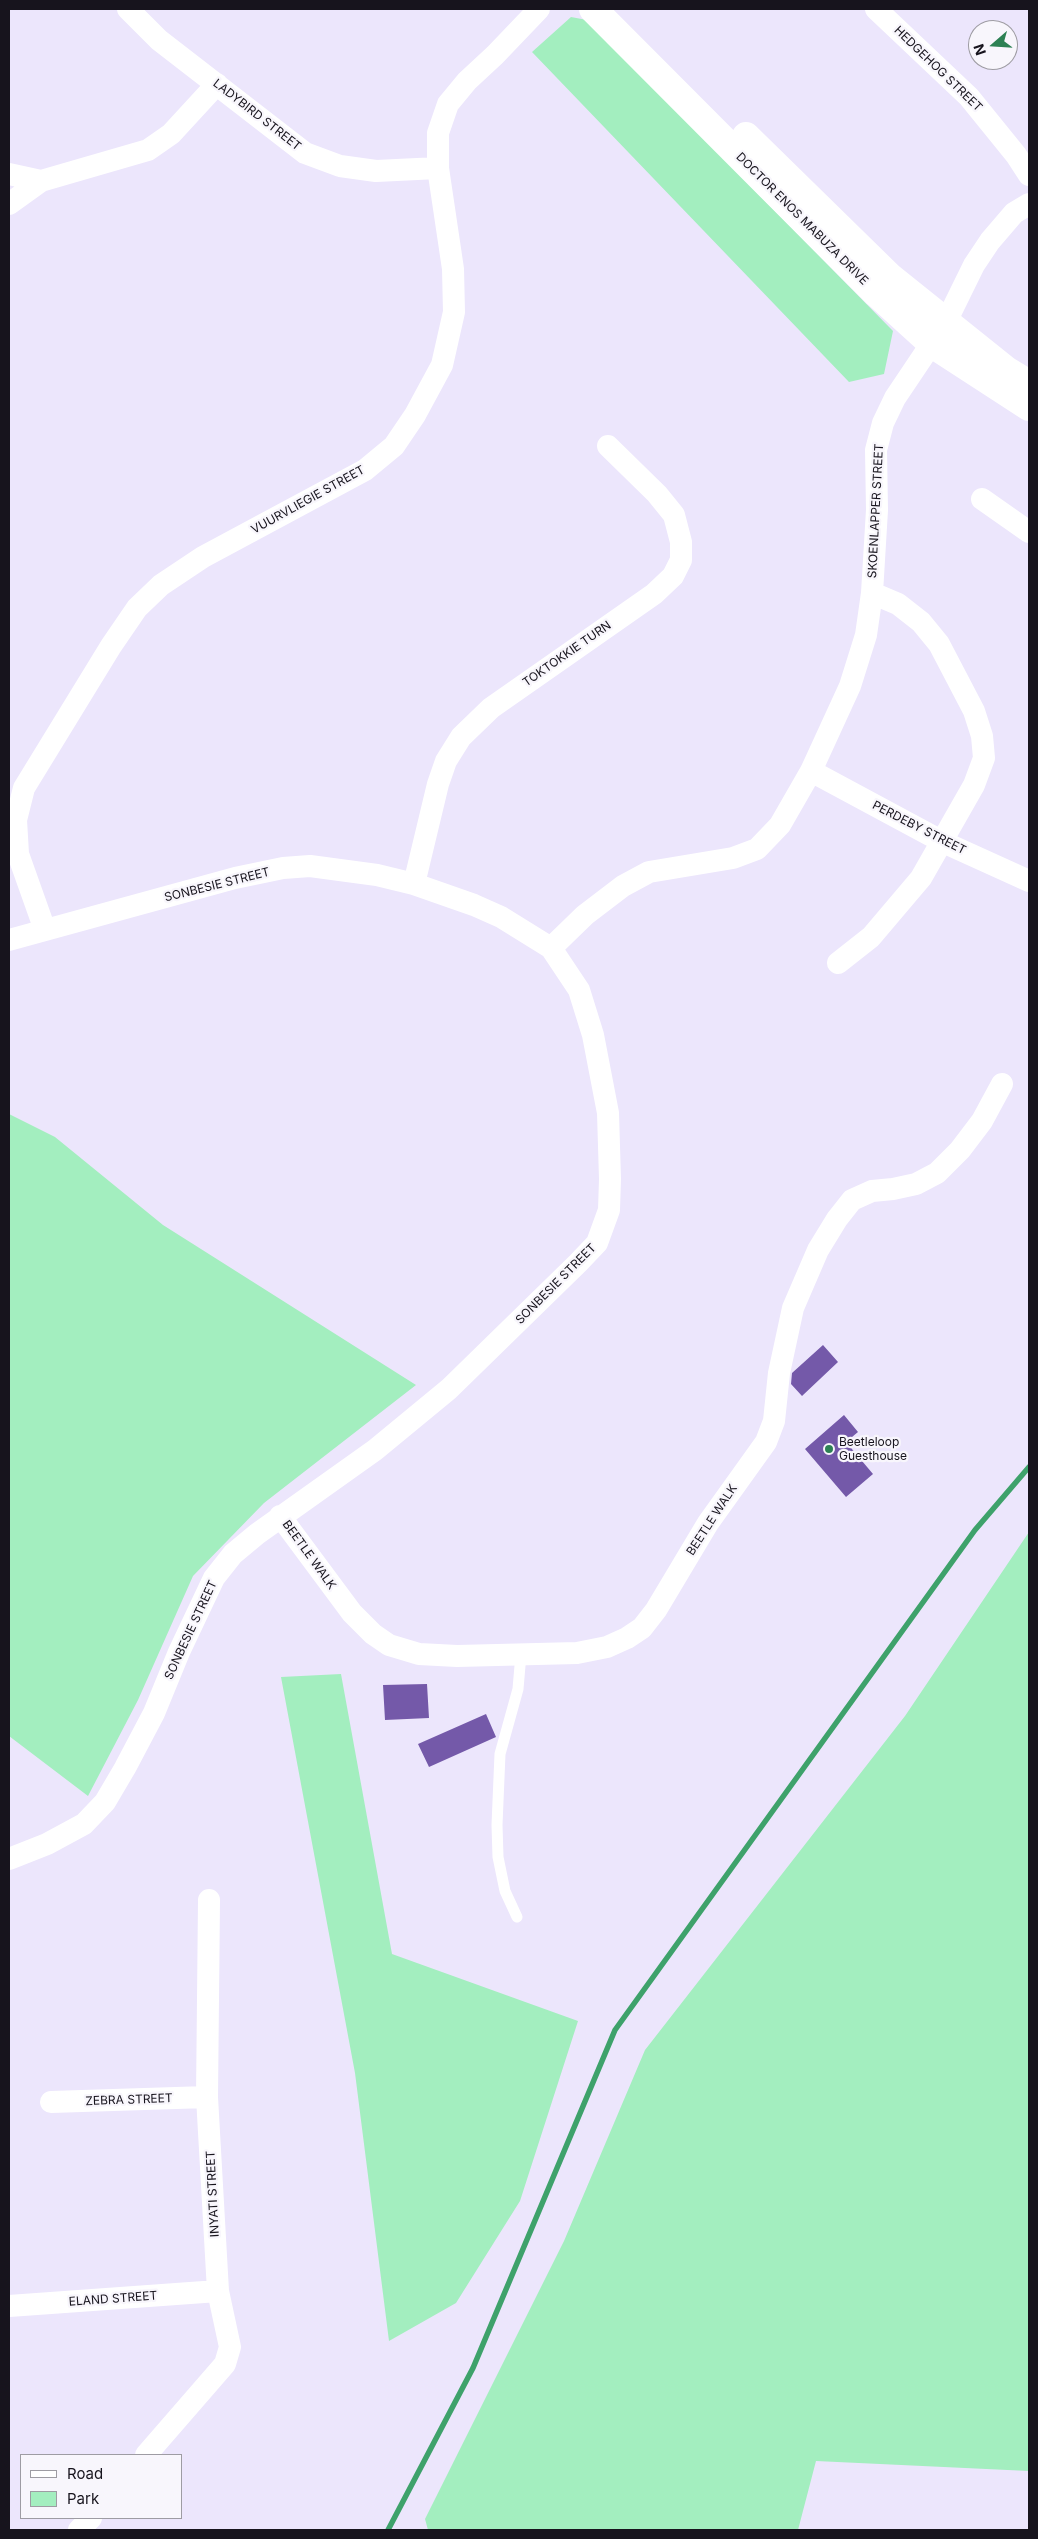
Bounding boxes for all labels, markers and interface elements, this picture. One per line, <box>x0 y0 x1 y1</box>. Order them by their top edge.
north arrow <box>968 20 1018 70</box>
street label: HEDGEHOG STREET <box>891 23 985 115</box>
text: N <box>970 42 989 58</box>
street label: LADYBIRD STREET <box>210 76 304 154</box>
street label: DOCTOR ENOS MABUZA DRIVE <box>733 150 871 288</box>
street label: SKOENLAPPER STREET <box>865 443 887 579</box>
street label: VUURVLIEGIE STREET <box>249 463 367 537</box>
street label: TOKTOKKIE TURN <box>520 618 614 690</box>
street label: PERDEBY STREET <box>870 798 968 858</box>
street label: SONBESIE STREET <box>163 865 271 905</box>
street label: SONBESIE STREET <box>513 1241 599 1327</box>
place label: Beetleloop Guesthouse <box>839 1435 907 1463</box>
marker: Beetleloop Guesthouse <box>823 1443 835 1455</box>
street label: BEETLE WALK <box>684 1482 740 1558</box>
street label: BEETLE WALK <box>279 1518 339 1592</box>
street label: SONBESIE STREET <box>162 1578 220 1682</box>
street label: ZEBRA STREET <box>85 2091 173 2109</box>
street label: INYATI STREET <box>204 2150 222 2238</box>
street label: ELAND STREET <box>68 2289 158 2309</box>
legend <box>20 2454 182 2519</box>
text: Road <box>67 2464 103 2483</box>
text: Park <box>67 2489 99 2508</box>

